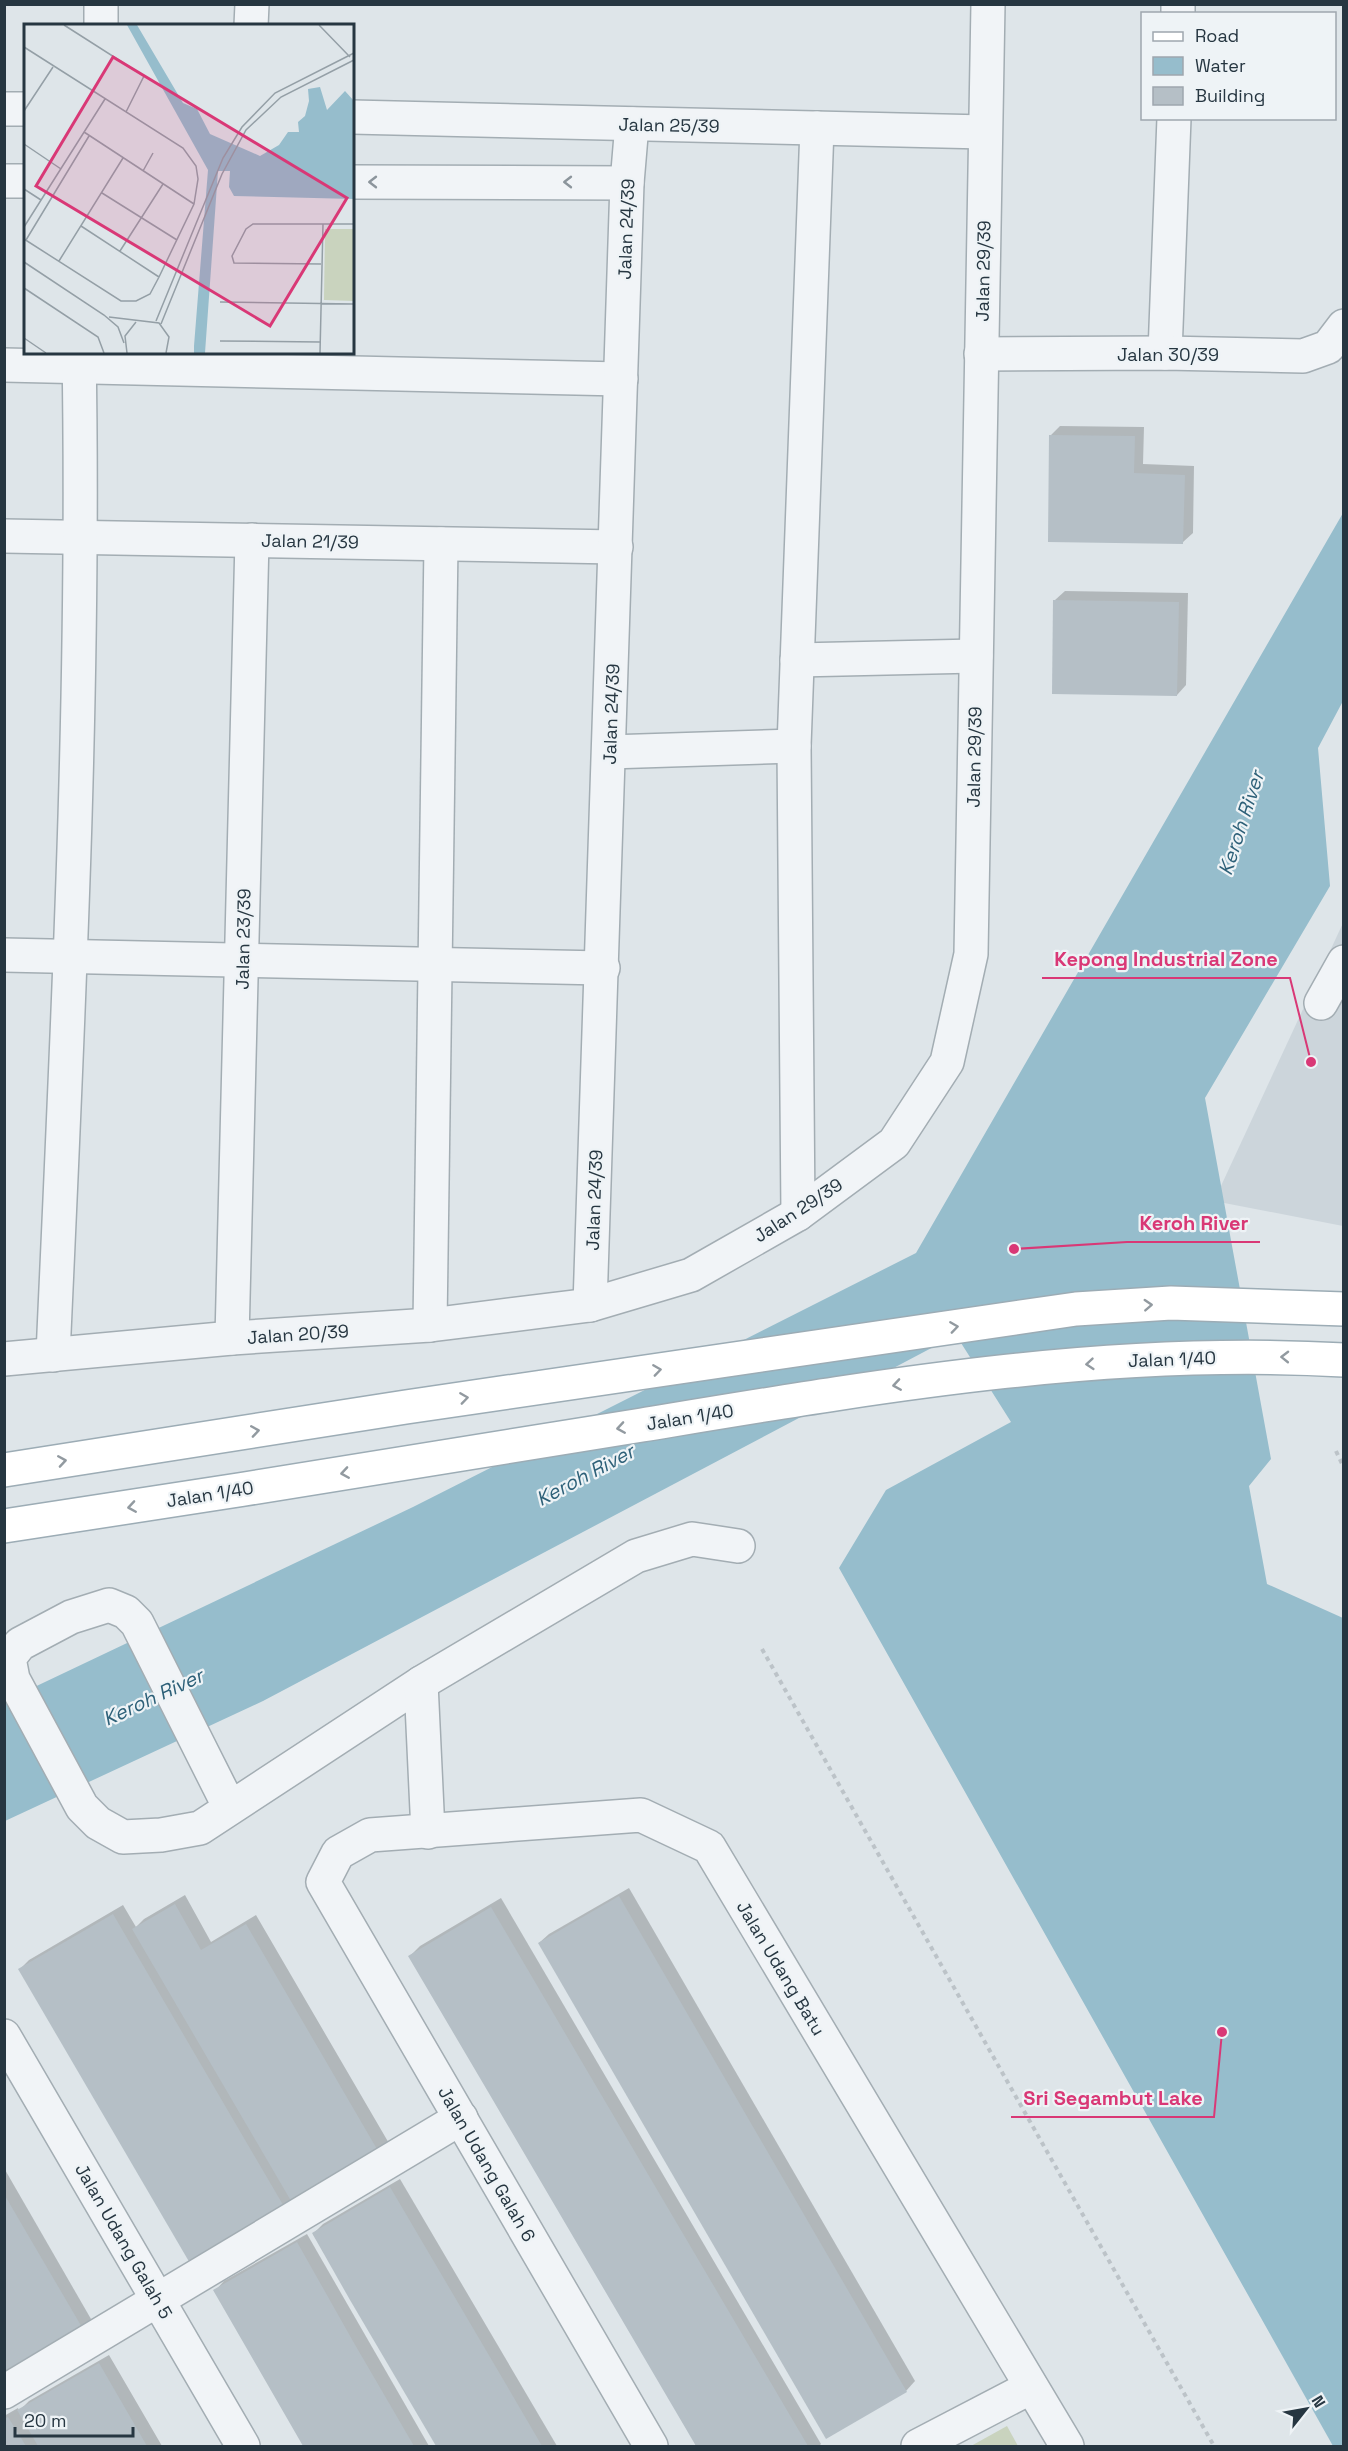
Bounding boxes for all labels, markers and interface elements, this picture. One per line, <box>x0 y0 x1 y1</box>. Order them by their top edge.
legend <box>1141 12 1336 120</box>
inset map <box>24 24 354 354</box>
text: Road <box>1195 24 1239 47</box>
text: Water <box>1195 54 1246 77</box>
text: Building <box>1195 84 1265 107</box>
street label: Jalan 25/39 <box>618 113 720 137</box>
one-way arrow <box>369 176 378 188</box>
one-way arrow <box>564 176 573 189</box>
street label: Jalan 24/39 <box>613 178 639 280</box>
street label: Jalan 29/39 <box>971 220 995 322</box>
street label: Jalan 30/39 <box>1117 343 1219 366</box>
street label: Jalan 21/39 <box>261 529 359 553</box>
street label: Jalan 24/39 <box>598 663 624 765</box>
street label: Jalan 29/39 <box>962 706 986 808</box>
water label: Keroh River <box>1212 765 1271 878</box>
street label: Jalan 23/39 <box>231 888 255 990</box>
callout: Kepong Industrial Zone <box>1042 940 1290 978</box>
text: Kepong Industrial Zone <box>1054 946 1278 972</box>
street label: Jalan 24/39 <box>581 1149 607 1251</box>
street label: Jalan 29/39 <box>749 1173 847 1247</box>
callout: Keroh River <box>1127 1204 1260 1242</box>
text: Keroh River <box>1139 1210 1249 1236</box>
one-way arrow <box>1143 1298 1152 1311</box>
street label: Jalan 20/39 <box>246 1319 350 1349</box>
one-way arrow <box>949 1321 959 1333</box>
street label: Jalan 1/40 <box>1128 1346 1216 1372</box>
one-way arrow <box>1281 1350 1290 1363</box>
one-way arrow <box>1086 1357 1095 1370</box>
one-way arrow <box>653 1365 662 1377</box>
one-way arrow <box>892 1378 901 1390</box>
one-way arrow <box>460 1393 469 1405</box>
street label: Jalan 1/40 <box>645 1399 735 1435</box>
one-way arrow <box>616 1422 626 1434</box>
one-way arrow <box>250 1425 260 1437</box>
water label: Keroh River <box>531 1437 641 1512</box>
one-way arrow <box>57 1455 67 1468</box>
one-way arrow <box>341 1467 350 1479</box>
street label: Jalan 1/40 <box>165 1476 255 1512</box>
one-way arrow <box>127 1500 137 1512</box>
water label: Keroh River <box>99 1661 210 1732</box>
street label: Jalan Udang Batu <box>732 1896 830 2040</box>
callout: Sri Segambut Lake <box>1011 2079 1214 2117</box>
street label: Jalan Udang Galah 6 <box>433 2082 541 2246</box>
text: Sri Segambut Lake <box>1023 2085 1203 2111</box>
street label: Jalan Udang Galah 5 <box>70 2159 178 2323</box>
north arrow <box>1276 2379 1336 2439</box>
text: N <box>1307 2392 1330 2412</box>
scale bar <box>15 2400 134 2438</box>
text: 20 m <box>24 2409 67 2432</box>

